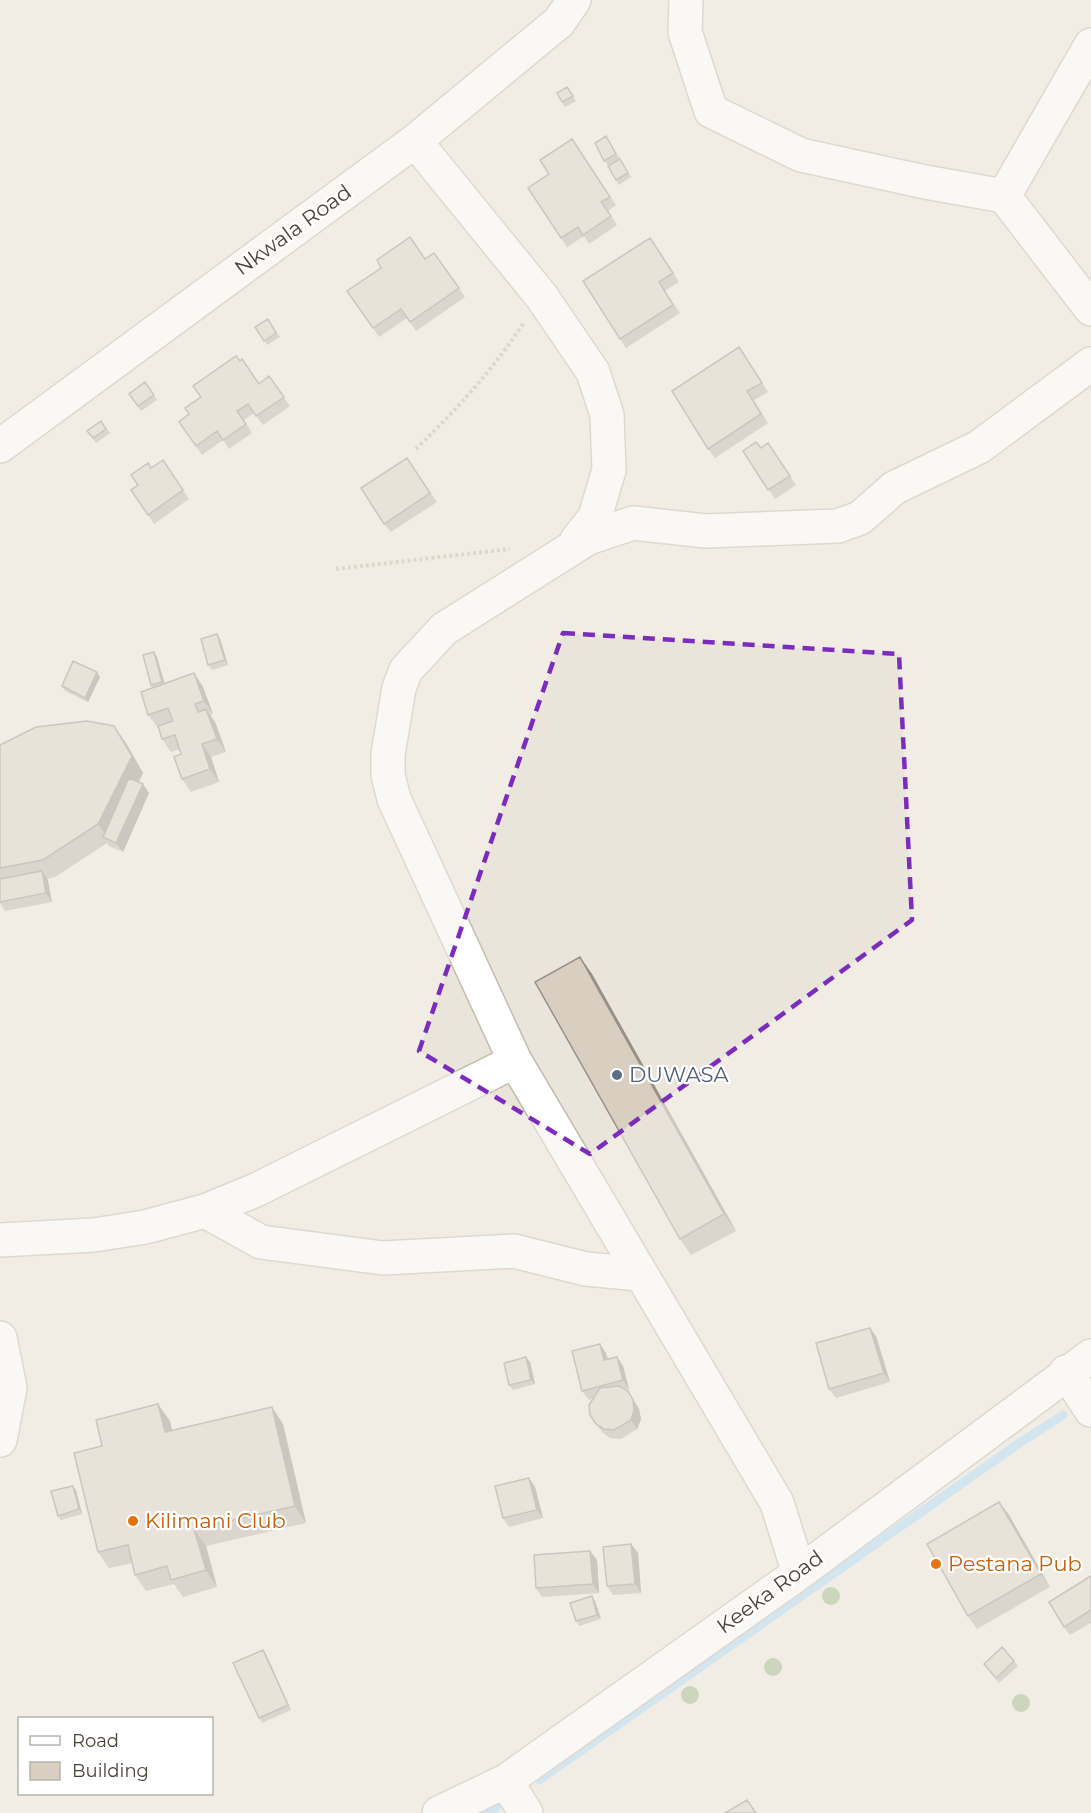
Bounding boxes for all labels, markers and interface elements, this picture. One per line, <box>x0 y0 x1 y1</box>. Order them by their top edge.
street label: Nkwala Road <box>230 179 356 280</box>
place label: DUWASA <box>629 1062 730 1087</box>
marker: DUWASA <box>610 1068 624 1082</box>
place label: Kilimani Club <box>145 1508 286 1533</box>
marker: Kilimani Club <box>126 1514 140 1528</box>
street label: Keeka Road <box>712 1545 828 1638</box>
place label: Pestana Pub <box>948 1551 1082 1576</box>
marker: Pestana Pub <box>929 1557 943 1571</box>
legend <box>18 1717 213 1795</box>
text: Road <box>72 1730 119 1752</box>
text: Building <box>72 1760 149 1782</box>

